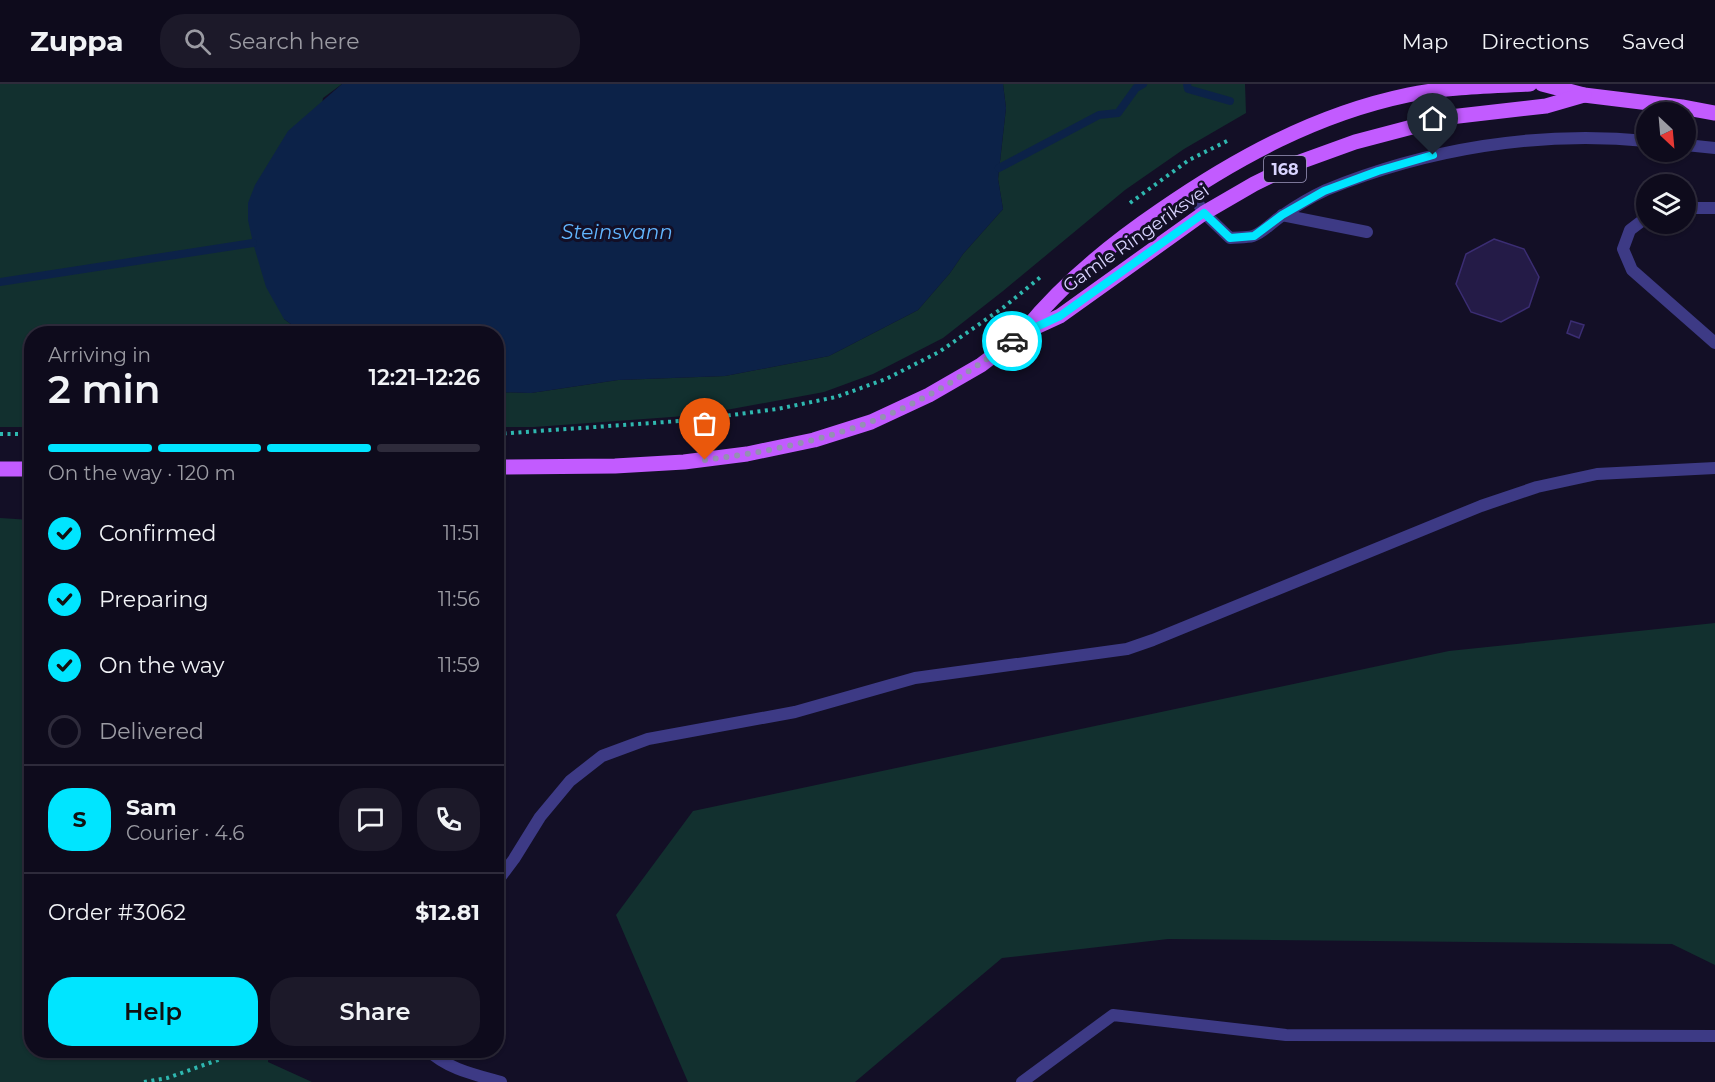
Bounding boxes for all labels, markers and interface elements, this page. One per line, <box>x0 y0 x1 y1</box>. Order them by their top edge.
search box <box>160 14 580 68</box>
text: Zuppa <box>30 24 124 58</box>
icon: search <box>181 25 214 58</box>
text: Search here <box>229 28 359 55</box>
text: Map <box>1402 29 1448 54</box>
text: Directions <box>1481 29 1589 54</box>
text: Saved <box>1622 29 1685 54</box>
pin <box>1407 93 1458 155</box>
icon: home <box>1416 102 1449 135</box>
north arrow <box>1636 102 1696 162</box>
map controls <box>1636 102 1696 234</box>
road number: 168 <box>1264 156 1306 182</box>
button: layers <box>1636 174 1696 234</box>
street label: Gamle Ringeriksvei <box>1059 179 1213 297</box>
water label: Steinsvann <box>561 220 673 244</box>
courier <box>982 311 1042 371</box>
icon: car <box>996 325 1029 358</box>
text: Arriving in <box>48 343 151 367</box>
text: 12:21–12:26 <box>369 364 480 391</box>
text: 2 min <box>48 365 161 413</box>
pin <box>679 398 730 460</box>
icon: bag <box>688 407 721 440</box>
text: On the way · 120 m <box>48 461 236 485</box>
icon: check <box>48 517 81 550</box>
text: Confirmed <box>99 520 216 547</box>
text: 11:51 <box>443 521 480 545</box>
icon: check <box>48 583 81 616</box>
text: Preparing <box>99 586 208 613</box>
text: 11:56 <box>438 587 480 611</box>
icon: check <box>48 649 81 682</box>
text: On the way <box>99 652 224 679</box>
text: 11:59 <box>438 653 480 677</box>
text: Delivered <box>99 718 204 745</box>
button: chat <box>339 788 402 851</box>
button: phone <box>417 788 480 851</box>
text: Sam <box>126 794 177 821</box>
text: S <box>72 806 87 833</box>
text: Courier · 4.6 <box>126 821 244 845</box>
text: Order #3062 <box>48 899 186 926</box>
text: $12.81 <box>415 899 480 926</box>
button: Help <box>48 977 258 1046</box>
button: Share <box>270 977 480 1046</box>

